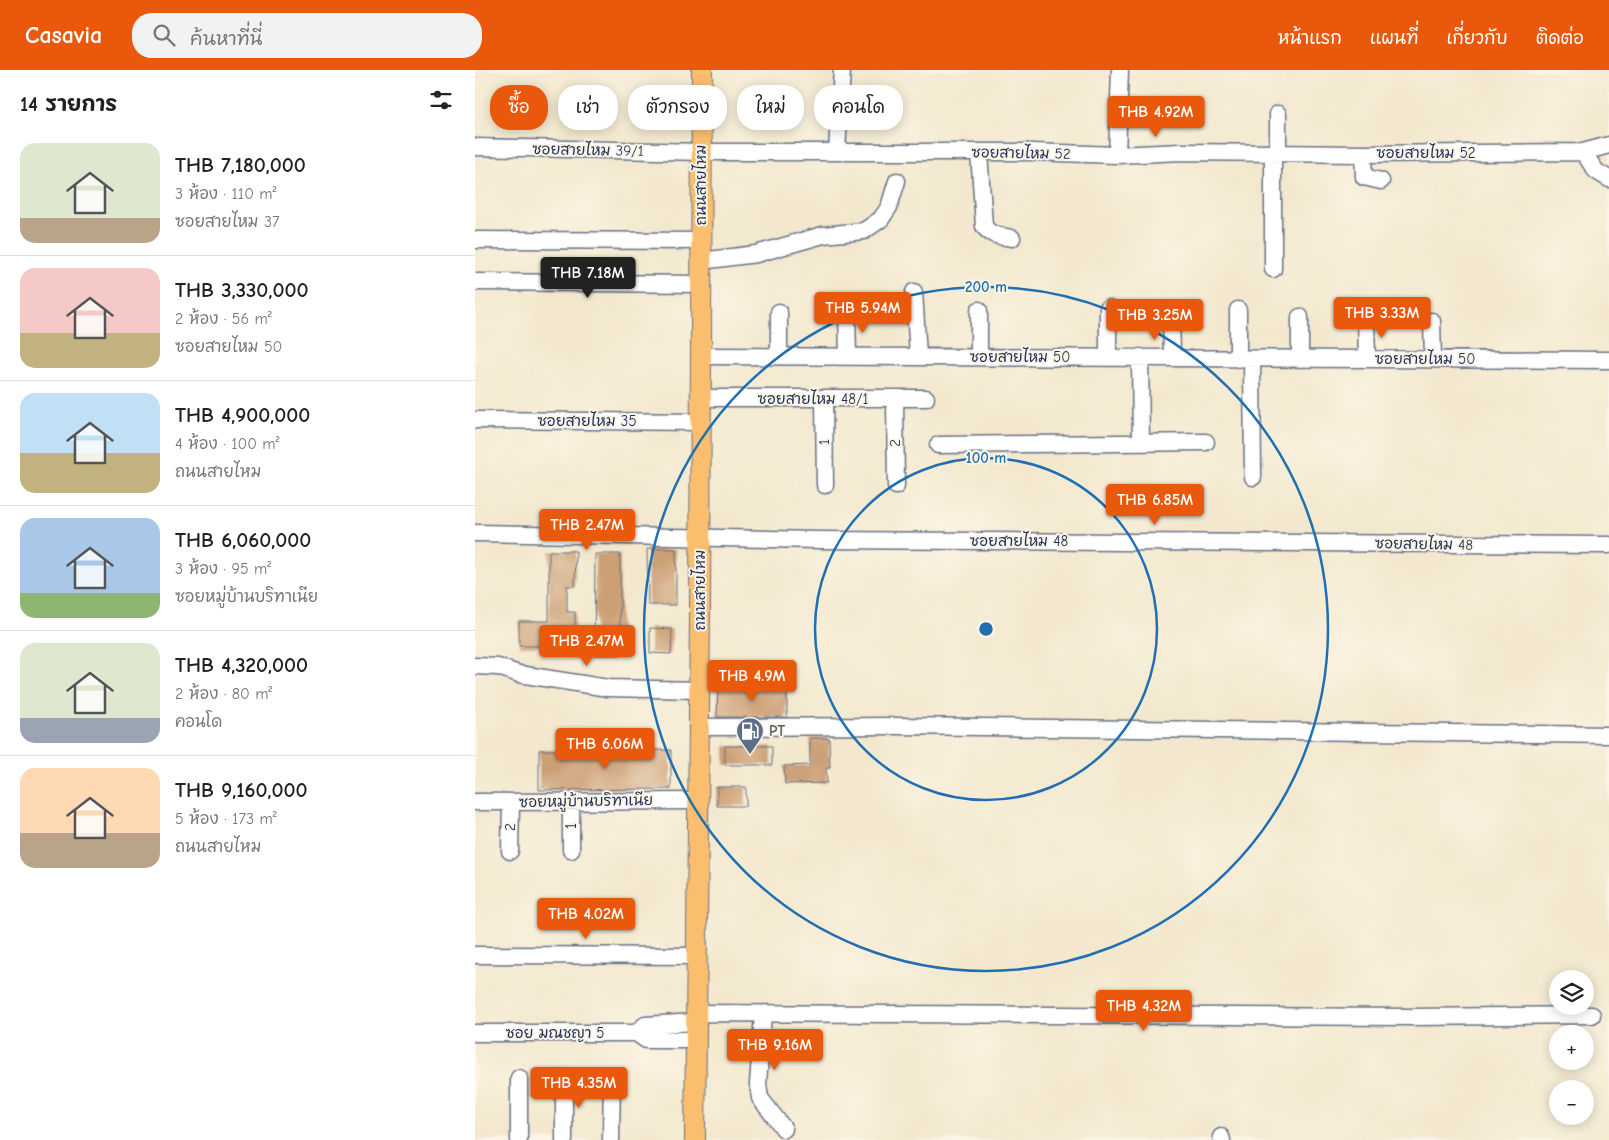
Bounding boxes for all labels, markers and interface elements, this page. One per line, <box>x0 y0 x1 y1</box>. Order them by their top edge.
search box <box>132 13 482 58</box>
text: Casavia <box>25 21 102 49</box>
icon: search <box>150 21 178 49</box>
text: ค้นหาที่นี่ <box>190 28 262 50</box>
text: หน้าแรก <box>1278 28 1342 49</box>
text: แผนที่ <box>1370 28 1418 49</box>
text: เกี่ยวกับ <box>1446 28 1508 49</box>
text: ติดต่อ <box>1536 28 1584 49</box>
chip: ซื้อ <box>490 85 548 130</box>
chip: เช่า <box>558 85 618 130</box>
chip: ตัวกรอง <box>628 85 727 130</box>
chip: ใหม่ <box>737 85 804 130</box>
chip: คอนโด <box>814 85 903 130</box>
icon: filters <box>427 86 455 114</box>
text: 14 รายการ <box>20 92 117 116</box>
pin: THB 4.92M <box>1099 96 1213 138</box>
text: THB 4.92M <box>1119 103 1193 121</box>
street label: ซอยสายไหม 39/1 <box>532 139 644 160</box>
street label: ซอยสายไหม 52 <box>971 142 1071 163</box>
street label: ซอยสายไหม 52 <box>1376 143 1476 162</box>
street label: ถนนสายไหม <box>691 145 710 225</box>
text: THB 7,180,000 <box>175 153 306 177</box>
icon: home <box>60 163 120 223</box>
text: 3 ห้อง · 110 m² <box>175 185 277 203</box>
text: ซอยสายไหม 37 <box>175 213 280 231</box>
pin: THB 7.18M <box>531 256 645 299</box>
text: THB 7.18M <box>552 264 624 282</box>
text: THB 3,330,000 <box>175 278 308 302</box>
text: 200 m <box>965 278 1007 296</box>
icon: home <box>60 288 120 348</box>
pin: THB 5.94M <box>806 292 920 334</box>
pin: THB 3.33M <box>1325 296 1439 339</box>
pin: THB 3.25M <box>1098 298 1212 341</box>
text: THB 5.94M <box>825 299 901 317</box>
text: THB 3.33M <box>1345 304 1419 322</box>
text: THB 3.25M <box>1117 306 1193 324</box>
text: 2 ห้อง · 56 m² <box>175 310 272 328</box>
text: ซอยสายไหม 50 <box>175 338 282 356</box>
street label: ซอยสายไหม 50 <box>970 347 1070 366</box>
street label: ซอยสายไหม 50 <box>1375 349 1475 368</box>
street label: ซอยสายไหม 48/1 <box>758 389 868 408</box>
text: THB 4,900,000 <box>175 403 310 427</box>
street label: ซอยสายไหม 35 <box>537 411 637 430</box>
icon: home <box>60 413 120 473</box>
text: 4 ห้อง · 100 m² <box>175 435 280 453</box>
street label: 1 <box>815 439 833 445</box>
street label: 2 <box>886 439 904 447</box>
text: 100 m <box>966 449 1006 467</box>
text: ถนนสายไหม <box>175 463 261 481</box>
pin: THB 6.85M <box>1098 484 1212 526</box>
text: THB 6.85M <box>1117 491 1193 509</box>
pin: THB 2.47M <box>530 508 644 551</box>
text: THB 2.47M <box>550 516 624 534</box>
text: THB 6,060,000 <box>175 528 311 552</box>
street label: ซอยสายไหม 48 <box>970 531 1068 550</box>
street label: ซอยสายไหม 48 <box>1375 533 1473 554</box>
icon: home <box>60 538 120 598</box>
street label: ถนนสายไหม <box>690 550 709 630</box>
text: 3 ห้อง · 95 m² <box>175 560 271 578</box>
text: ซอยหมู่บ้านบริทาเนีย <box>175 588 318 606</box>
centre of rings <box>977 620 995 638</box>
pin: THB 2.47M <box>530 624 644 667</box>
text: THB 2.47M <box>550 632 624 650</box>
text: THB 4,320,000 <box>175 653 308 677</box>
pin: THB 4.9M <box>700 660 804 702</box>
icon: home <box>60 663 120 723</box>
text: THB 4.9M <box>719 667 785 685</box>
text: 2 ห้อง · 80 m² <box>175 685 272 703</box>
text: คอนโด <box>175 713 222 731</box>
fuel station icon: PT <box>735 716 765 755</box>
place label: PT <box>769 722 785 740</box>
pin: THB 6.06M <box>548 728 662 770</box>
text: THB 6.06M <box>567 735 643 753</box>
text: THB 9,160,000 <box>175 778 308 802</box>
icon: home <box>60 788 120 848</box>
street label: ซอยหมู่บ้านบริทาเนีย <box>519 790 653 813</box>
text: 5 ห้อง · 173 m² <box>175 810 277 828</box>
street label: 2 <box>501 823 519 831</box>
street label: 1 <box>562 823 580 829</box>
text: ถนนสายไหม <box>175 838 261 856</box>
pin: THB 4.02M <box>529 898 643 940</box>
text: THB 4.02M <box>548 905 624 923</box>
map controls <box>1549 970 1594 1125</box>
button: layers <box>1549 970 1594 1015</box>
pin: THB 4.32M <box>1087 990 1201 1032</box>
text: THB 4.32M <box>1107 997 1181 1015</box>
street label: ซอย มณชญา 5 <box>505 1024 605 1042</box>
button: + <box>1549 1025 1594 1070</box>
pin: THB 9.16M <box>718 1028 832 1071</box>
text: THB 9.16M <box>738 1036 812 1054</box>
pin: THB 4.35M <box>522 1066 636 1109</box>
text: THB 4.35M <box>542 1074 616 1092</box>
button: − <box>1549 1080 1594 1125</box>

